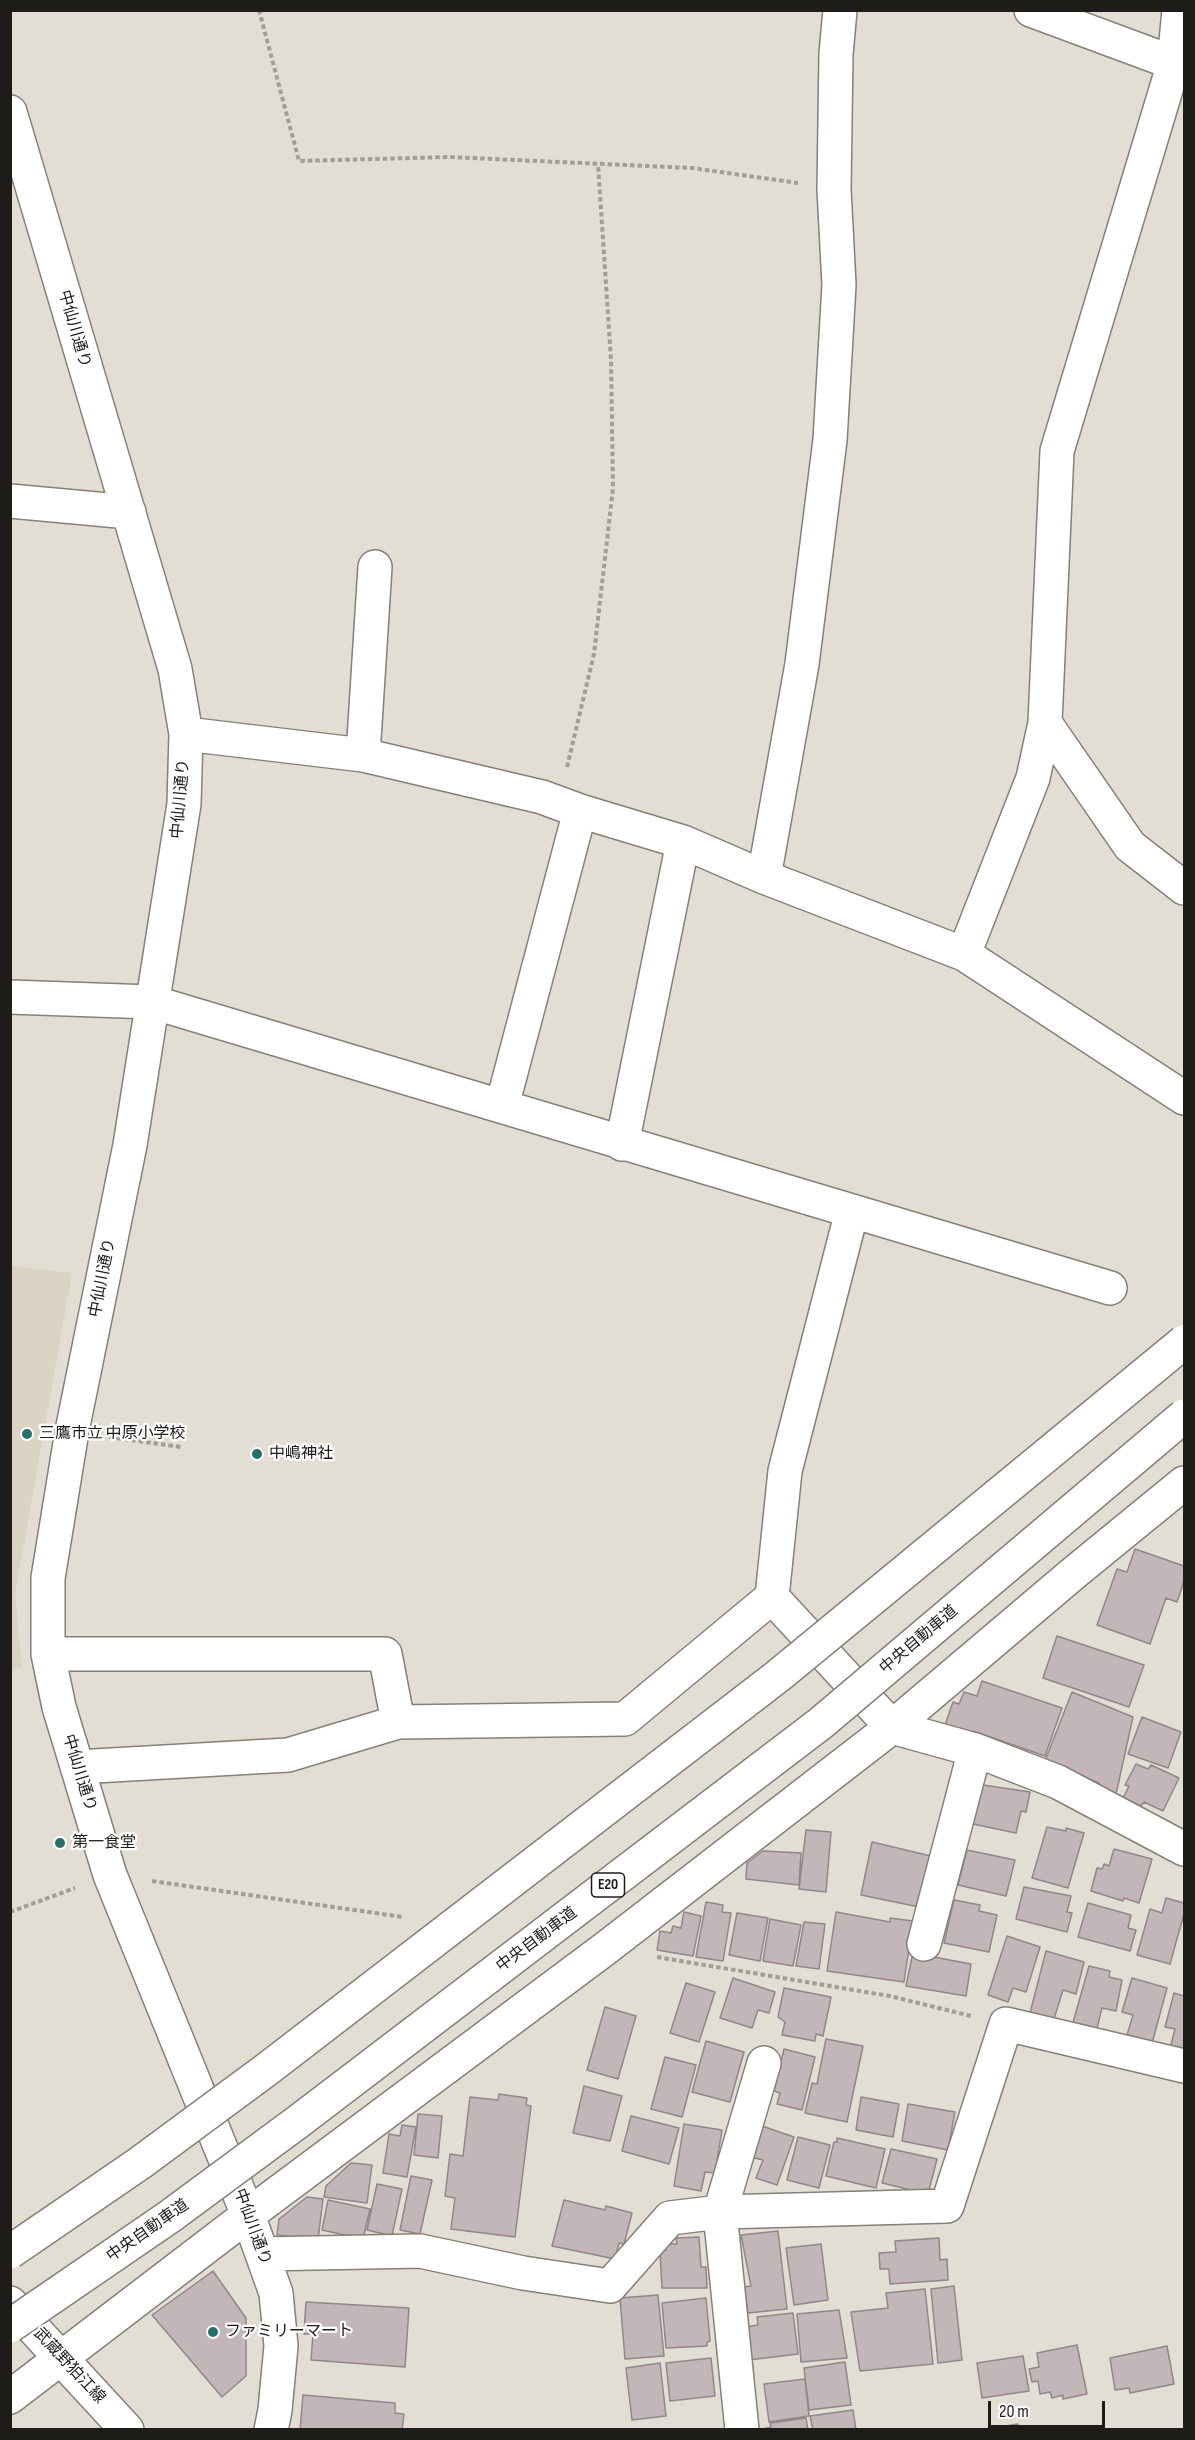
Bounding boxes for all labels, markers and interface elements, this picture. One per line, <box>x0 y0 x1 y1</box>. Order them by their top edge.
street label: 中仙川通り <box>54 288 94 370</box>
street label: 中仙川通り <box>168 758 194 840</box>
street label: 中仙川通り <box>86 1237 120 1319</box>
place label: 三鷹市立 中原小学校 <box>39 1424 186 1444</box>
marker: 三鷹市立 中原小学校 <box>20 1427 34 1441</box>
place label: 中嶋神社 <box>269 1444 333 1464</box>
marker: 中嶋神社 <box>250 1447 264 1461</box>
street label: 中央自動車道 <box>876 1602 962 1678</box>
street label: 中仙川通り <box>58 1732 100 1814</box>
place label: 第一食堂 <box>72 1833 136 1853</box>
marker: 第一食堂 <box>53 1836 67 1850</box>
road number: E20 <box>592 1873 624 1897</box>
street label: 中央自動車道 <box>493 1903 581 1977</box>
street label: 中仙川通り <box>229 2186 275 2268</box>
street label: 中央自動車道 <box>103 2196 193 2266</box>
place label: ファミリーマート <box>225 2322 353 2342</box>
street label: 武蔵野狛江線 <box>29 2324 109 2408</box>
marker: ファミリーマート <box>206 2325 220 2339</box>
scale bar <box>991 2389 1108 2427</box>
text: 20 m <box>999 2401 1029 2422</box>

